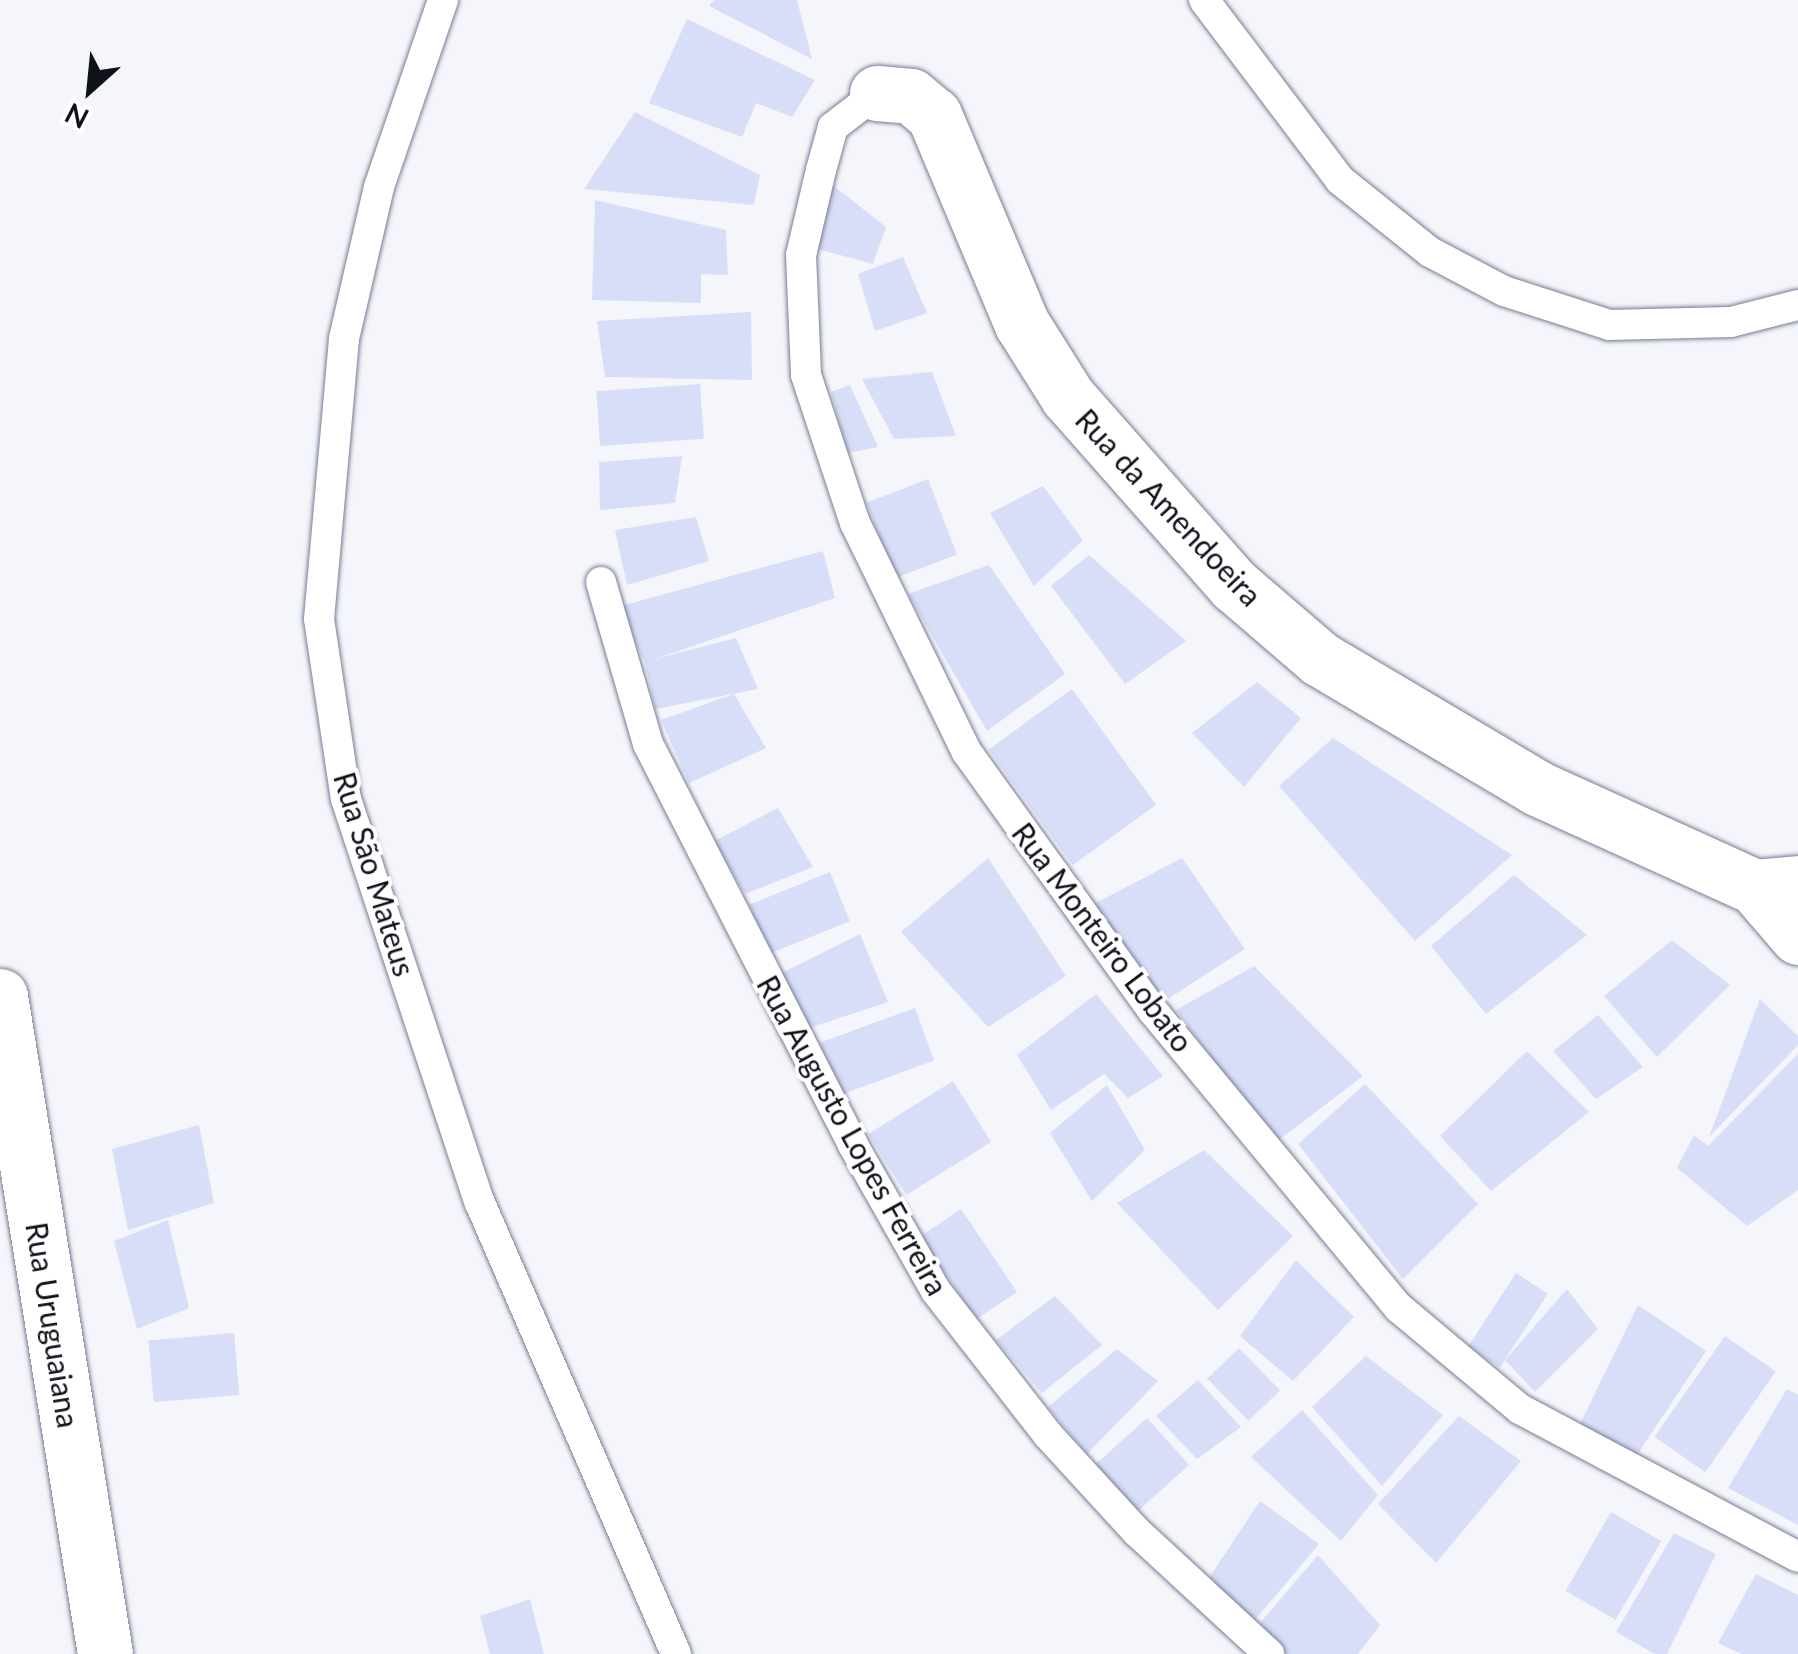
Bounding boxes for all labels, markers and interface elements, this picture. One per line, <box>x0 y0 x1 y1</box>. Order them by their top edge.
north arrow <box>40 40 140 140</box>
text: N <box>59 97 94 137</box>
street label: Rua da Amendoeira <box>1068 401 1270 613</box>
street label: Rua São Mateus <box>327 768 423 980</box>
street label: Rua Monteiro Lobato <box>1005 815 1201 1059</box>
street label: Rua Augusto Lopes Ferreira <box>750 968 956 1302</box>
street label: Rua Uruguaiana <box>19 1220 87 1430</box>

